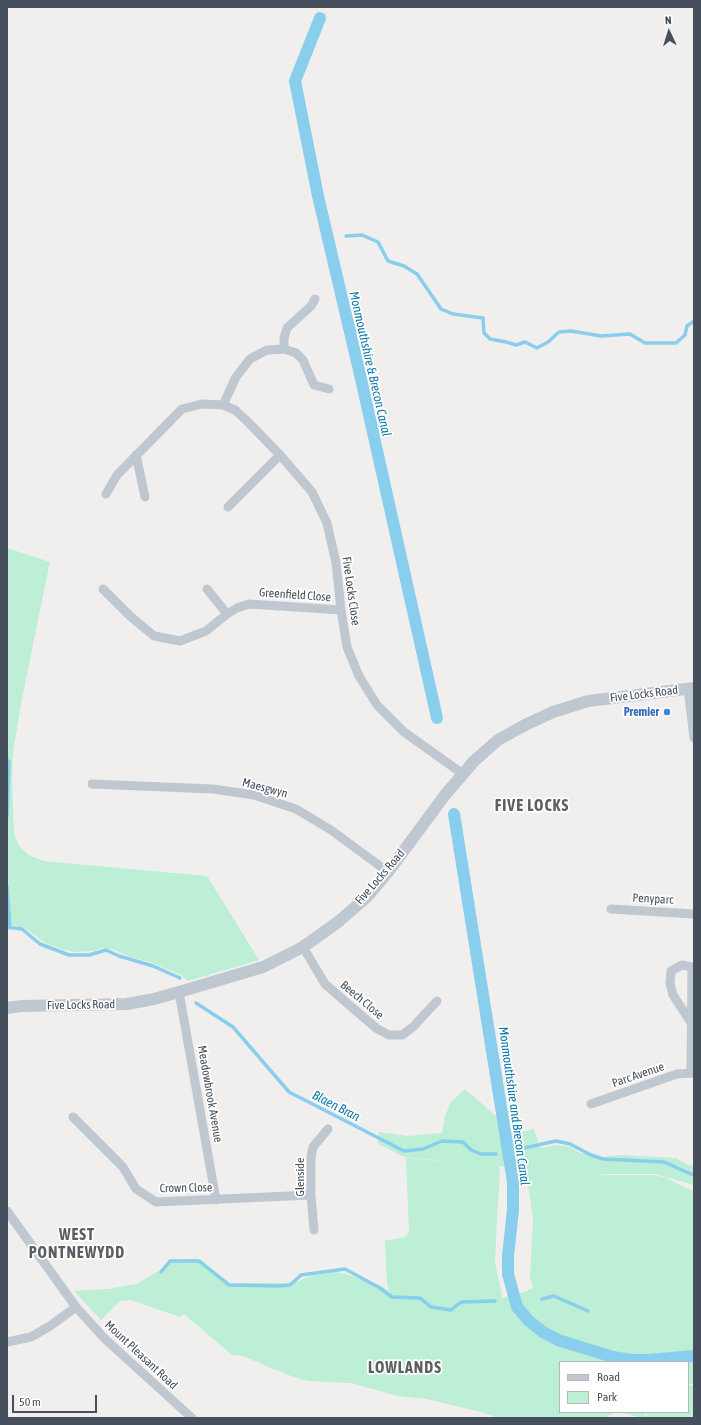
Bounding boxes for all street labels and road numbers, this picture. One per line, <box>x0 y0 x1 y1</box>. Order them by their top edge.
street label: Five Locks Close <box>339 556 363 626</box>
street label: Greenfield Close <box>258 585 332 605</box>
street label: Five Locks Road <box>609 683 679 705</box>
street label: Maesgwyn <box>241 775 289 801</box>
street label: Five Locks Road <box>352 847 408 907</box>
street label: Penyparc <box>632 891 674 907</box>
street label: Beech Close <box>337 978 387 1022</box>
street label: Five Locks Road <box>47 997 115 1013</box>
street label: Meadowbrook Avenue <box>194 1044 226 1144</box>
street label: Parc Avenue <box>610 1059 666 1091</box>
street label: Glenside <box>293 1158 307 1196</box>
street label: Crown Close <box>159 1180 213 1196</box>
street label: Mount Pleasant Road <box>102 1318 180 1392</box>

